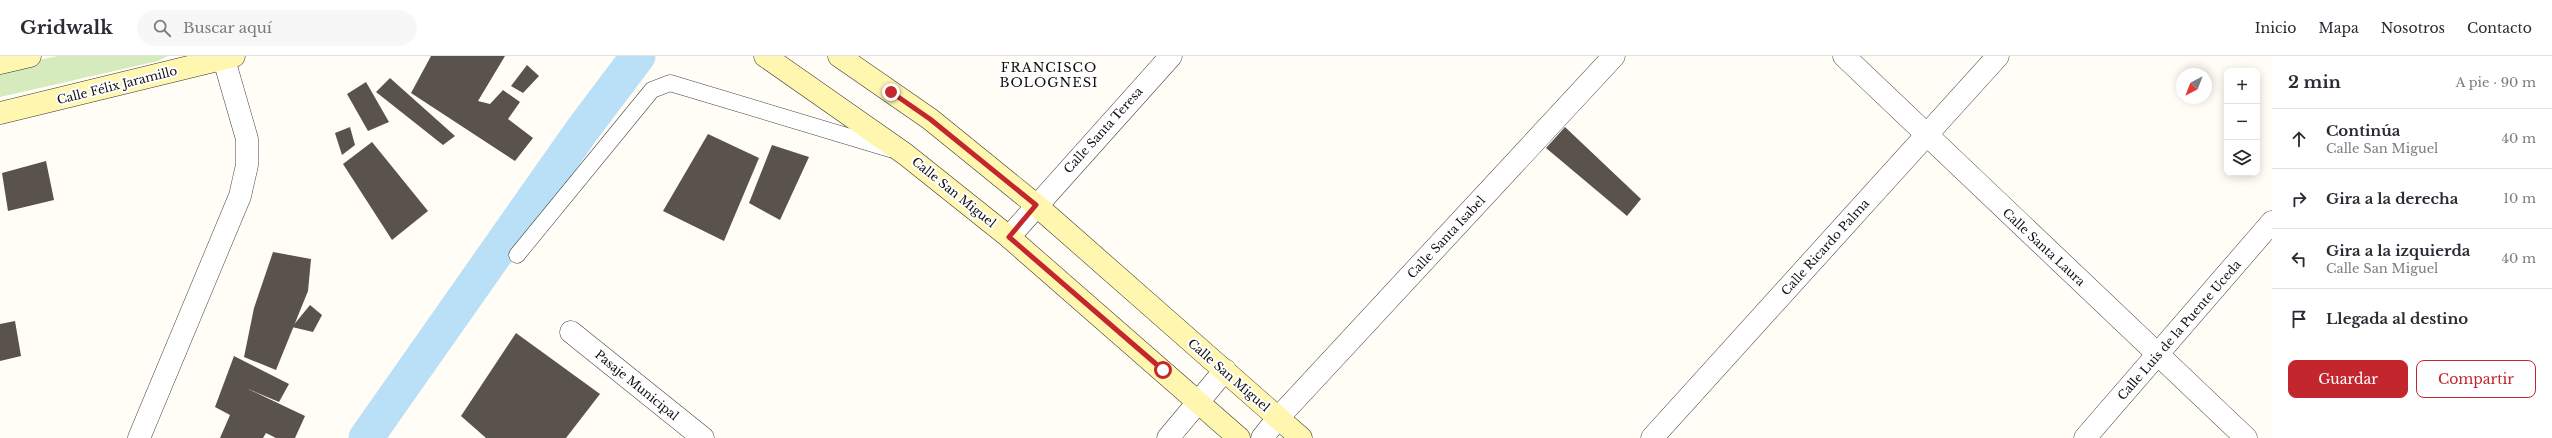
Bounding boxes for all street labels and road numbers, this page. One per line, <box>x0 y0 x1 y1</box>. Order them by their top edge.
street label: Calle Félix Jaramillo <box>55 63 179 107</box>
street label: Calle Santa Teresa <box>1060 83 1146 176</box>
street label: Calle San Miguel <box>909 154 999 231</box>
street label: Calle Santa Isabel <box>1404 193 1488 281</box>
street label: Calle Ricardo Palma <box>1778 196 1872 298</box>
street label: Calle Santa Laura <box>2000 205 2089 289</box>
street label: Calle Luis de la Puente Uceda <box>2114 257 2244 403</box>
street label: Calle San Miguel <box>1185 335 1273 415</box>
street label: Pasaje Municipal <box>592 347 682 423</box>

